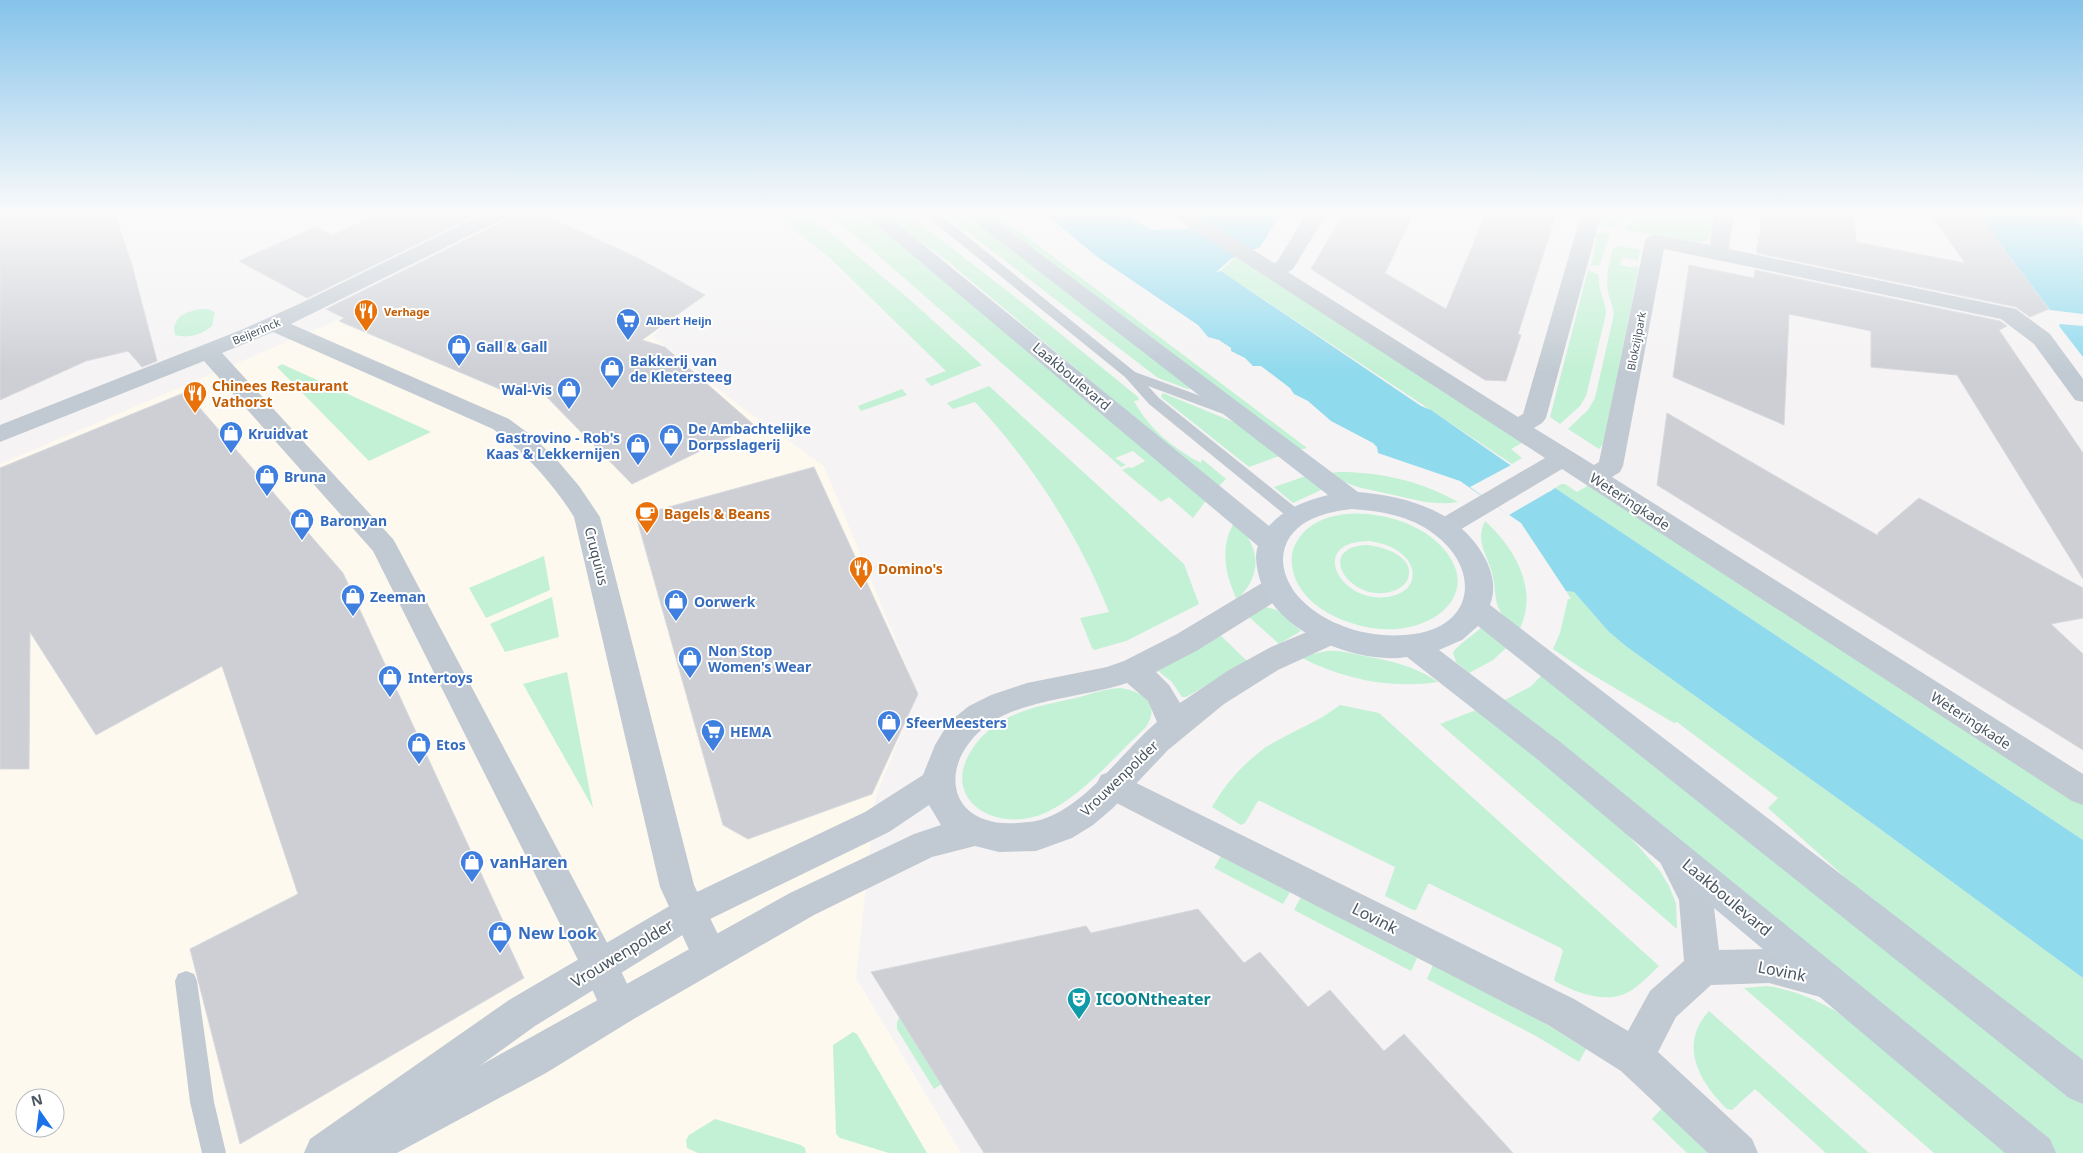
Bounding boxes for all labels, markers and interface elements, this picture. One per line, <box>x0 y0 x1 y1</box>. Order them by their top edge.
restaurant icon: Verhage <box>353 298 379 332</box>
place label: Verhage <box>384 304 430 319</box>
supermarket icon: Albert Heijn <box>615 307 641 341</box>
street label: Blokzijlpark <box>1623 310 1649 372</box>
place label: Albert Heijn <box>646 313 712 328</box>
street label: Beijerinck <box>230 314 282 348</box>
shop icon: Gall & Gall <box>446 333 472 367</box>
place label: Gall & Gall <box>476 337 548 356</box>
street label: Laakboulevard <box>1029 338 1115 414</box>
place label: Bakkerij van de Kletersteeg <box>630 351 732 386</box>
shop icon: Bakkerij van de Kletersteeg <box>599 355 625 389</box>
place label: Chinees Restaurant Vathorst <box>212 376 348 411</box>
shop icon: Wal-Vis <box>556 376 582 410</box>
restaurant icon: Chinees Restaurant Vathorst <box>182 380 208 414</box>
place label: Wal-Vis <box>501 380 552 399</box>
place label: De Ambachtelijke Dorpsslagerij <box>688 419 811 454</box>
shop icon: Kruidvat <box>218 420 244 454</box>
shop icon: De Ambachtelijke Dorpsslagerij <box>658 423 684 457</box>
place label: Kruidvat <box>248 424 308 443</box>
place label: Gastrovino - Rob's Kaas & Lekkernijen <box>486 428 620 463</box>
shop icon: Gastrovino - Rob's Kaas & Lekkernijen <box>625 432 651 466</box>
shop icon: Bruna <box>254 463 280 497</box>
place label: Bruna <box>284 467 326 486</box>
street label: Weteringkade <box>1586 468 1674 534</box>
cafe icon: Bagels & Beans <box>634 500 660 534</box>
place label: Bagels & Beans <box>664 504 770 523</box>
shop icon: Baronyan <box>289 507 315 541</box>
place label: Baronyan <box>320 511 387 530</box>
street label: Cruquius <box>581 525 613 587</box>
restaurant icon: Domino's <box>848 555 874 589</box>
place label: Domino's <box>878 559 943 578</box>
shop icon: Zeeman <box>340 583 366 617</box>
place label: Zeeman <box>370 587 426 606</box>
shop icon: Oorwerk <box>663 588 689 622</box>
place label: Oorwerk <box>694 592 756 611</box>
place label: Non Stop Women's Wear <box>708 641 812 676</box>
shop icon: Non Stop Women's Wear <box>677 645 703 679</box>
shop icon: Intertoys <box>377 664 403 698</box>
place label: Intertoys <box>408 668 473 687</box>
street label: Weteringkade <box>1927 687 2015 753</box>
shop icon: SfeerMeesters <box>876 709 902 743</box>
place label: SfeerMeesters <box>906 713 1007 732</box>
supermarket icon: HEMA <box>700 718 726 752</box>
place label: HEMA <box>730 722 772 741</box>
shop icon: Etos <box>406 731 432 765</box>
place label: Etos <box>436 735 466 754</box>
street label: Vrouwenpolder <box>1076 736 1162 820</box>
shop icon: vanHaren <box>459 849 485 883</box>
place label: vanHaren <box>490 851 568 873</box>
street label: Laakboulevard <box>1678 853 1776 941</box>
street label: Lovink <box>1348 897 1402 939</box>
street label: Vrouwenpolder <box>567 914 678 992</box>
shop icon: New Look <box>487 920 513 954</box>
place label: New Look <box>518 922 597 944</box>
street label: Lovink <box>1756 956 1808 987</box>
theatre icon: ICOONtheater <box>1066 986 1092 1020</box>
place label: ICOONtheater <box>1096 988 1211 1010</box>
north arrow <box>15 1088 65 1138</box>
text: N <box>29 1089 45 1110</box>

